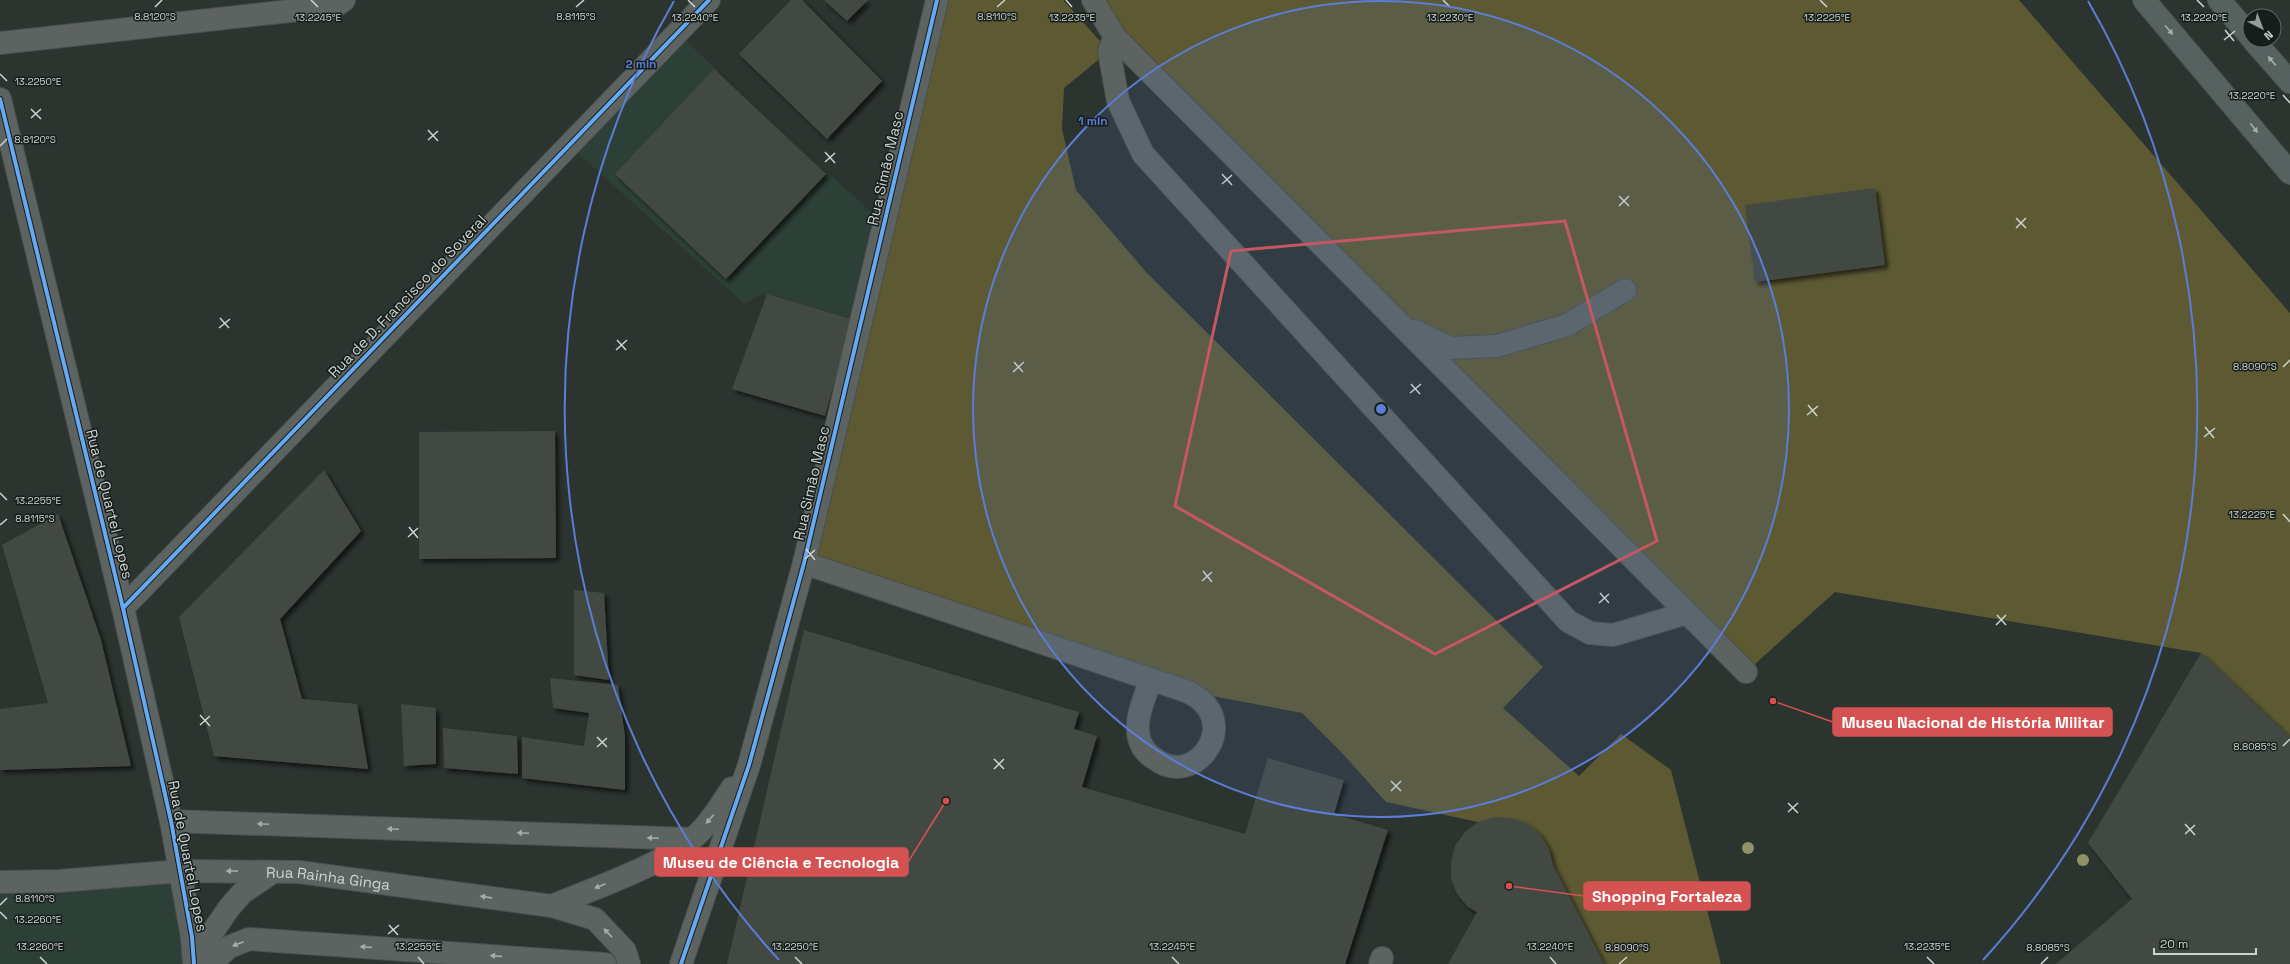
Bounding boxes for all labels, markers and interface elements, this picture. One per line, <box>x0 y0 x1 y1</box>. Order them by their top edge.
north arrow <box>2242 8 2282 48</box>
text: 8.8120°S <box>134 10 176 23</box>
text: 8.8115°S <box>556 10 596 23</box>
text: 8.8110°S <box>977 10 1017 23</box>
text: 13.2245°E <box>295 11 341 24</box>
text: 13.2240°E <box>672 11 719 24</box>
text: 13.2235°E <box>1049 11 1095 24</box>
text: 13.2230°E <box>1427 11 1474 24</box>
text: 13.2225°E <box>1804 11 1850 24</box>
text: 13.2220°E <box>2181 11 2228 24</box>
one-way arrow <box>2165 24 2174 35</box>
text: N <box>2261 28 2276 43</box>
text: 2 min <box>625 56 657 72</box>
one-way arrow <box>2267 56 2276 66</box>
text: 13.2250°E <box>15 75 62 88</box>
text: 13.2220°E <box>2229 89 2276 102</box>
street label: Rua Simão Masc <box>863 109 907 227</box>
text: 1 min <box>1078 113 1108 129</box>
one-way arrow <box>2249 123 2258 134</box>
text: 8.8120°S <box>14 133 56 146</box>
street label: Rua de D. Francisco do Soveral <box>324 210 490 382</box>
text: 8.8090°S <box>2233 360 2277 373</box>
centre of rings <box>1374 402 1388 416</box>
street label: Rua Simão Masc <box>789 424 833 542</box>
street label: Rua de Quartel Lopes <box>82 427 138 581</box>
text: 13.2255°E <box>15 494 61 507</box>
text: 13.2225°E <box>2229 508 2275 521</box>
text: 8.8115°S <box>15 512 55 525</box>
callout: Museu Nacional de História Militar <box>1833 708 2112 736</box>
text: Museu Nacional de História Militar <box>1841 712 2105 733</box>
text: 8.8085°S <box>2233 740 2277 753</box>
street label: Rua de Quartel Lopes <box>164 779 212 933</box>
one-way arrow <box>706 814 715 825</box>
one-way arrow <box>256 821 269 827</box>
one-way arrow <box>387 825 399 832</box>
one-way arrow <box>516 830 529 836</box>
one-way arrow <box>646 835 659 841</box>
callout: Museu de Ciência e Tecnologia <box>655 848 908 876</box>
text: Museu de Ciência e Tecnologia <box>663 852 899 873</box>
street label: Rua Rainha Ginga <box>266 862 392 894</box>
one-way arrow <box>226 868 238 875</box>
callout: Shopping Fortaleza <box>1584 882 1750 910</box>
one-way arrow <box>594 883 606 889</box>
text: Shopping Fortaleza <box>1592 886 1742 907</box>
text: 8.8110°S <box>15 892 55 905</box>
one-way arrow <box>480 894 492 900</box>
text: 13.2260°E <box>15 913 62 926</box>
one-way arrow <box>604 928 613 937</box>
scale bar <box>2154 930 2256 956</box>
text: 20 m <box>2160 936 2188 952</box>
text: 13.2260°E <box>17 940 64 953</box>
text: 13.2255°E <box>395 940 441 953</box>
text: 13.2250°E <box>772 940 819 953</box>
text: 13.2245°E <box>1149 940 1195 953</box>
text: 13.2240°E <box>1527 940 1574 953</box>
text: 13.2235°E <box>1904 940 1950 953</box>
one-way arrow <box>231 941 243 947</box>
text: 8.8090°S <box>1605 941 1649 954</box>
text: 8.8085°S <box>2026 941 2070 954</box>
one-way arrow <box>360 944 372 951</box>
one-way arrow <box>490 953 502 960</box>

